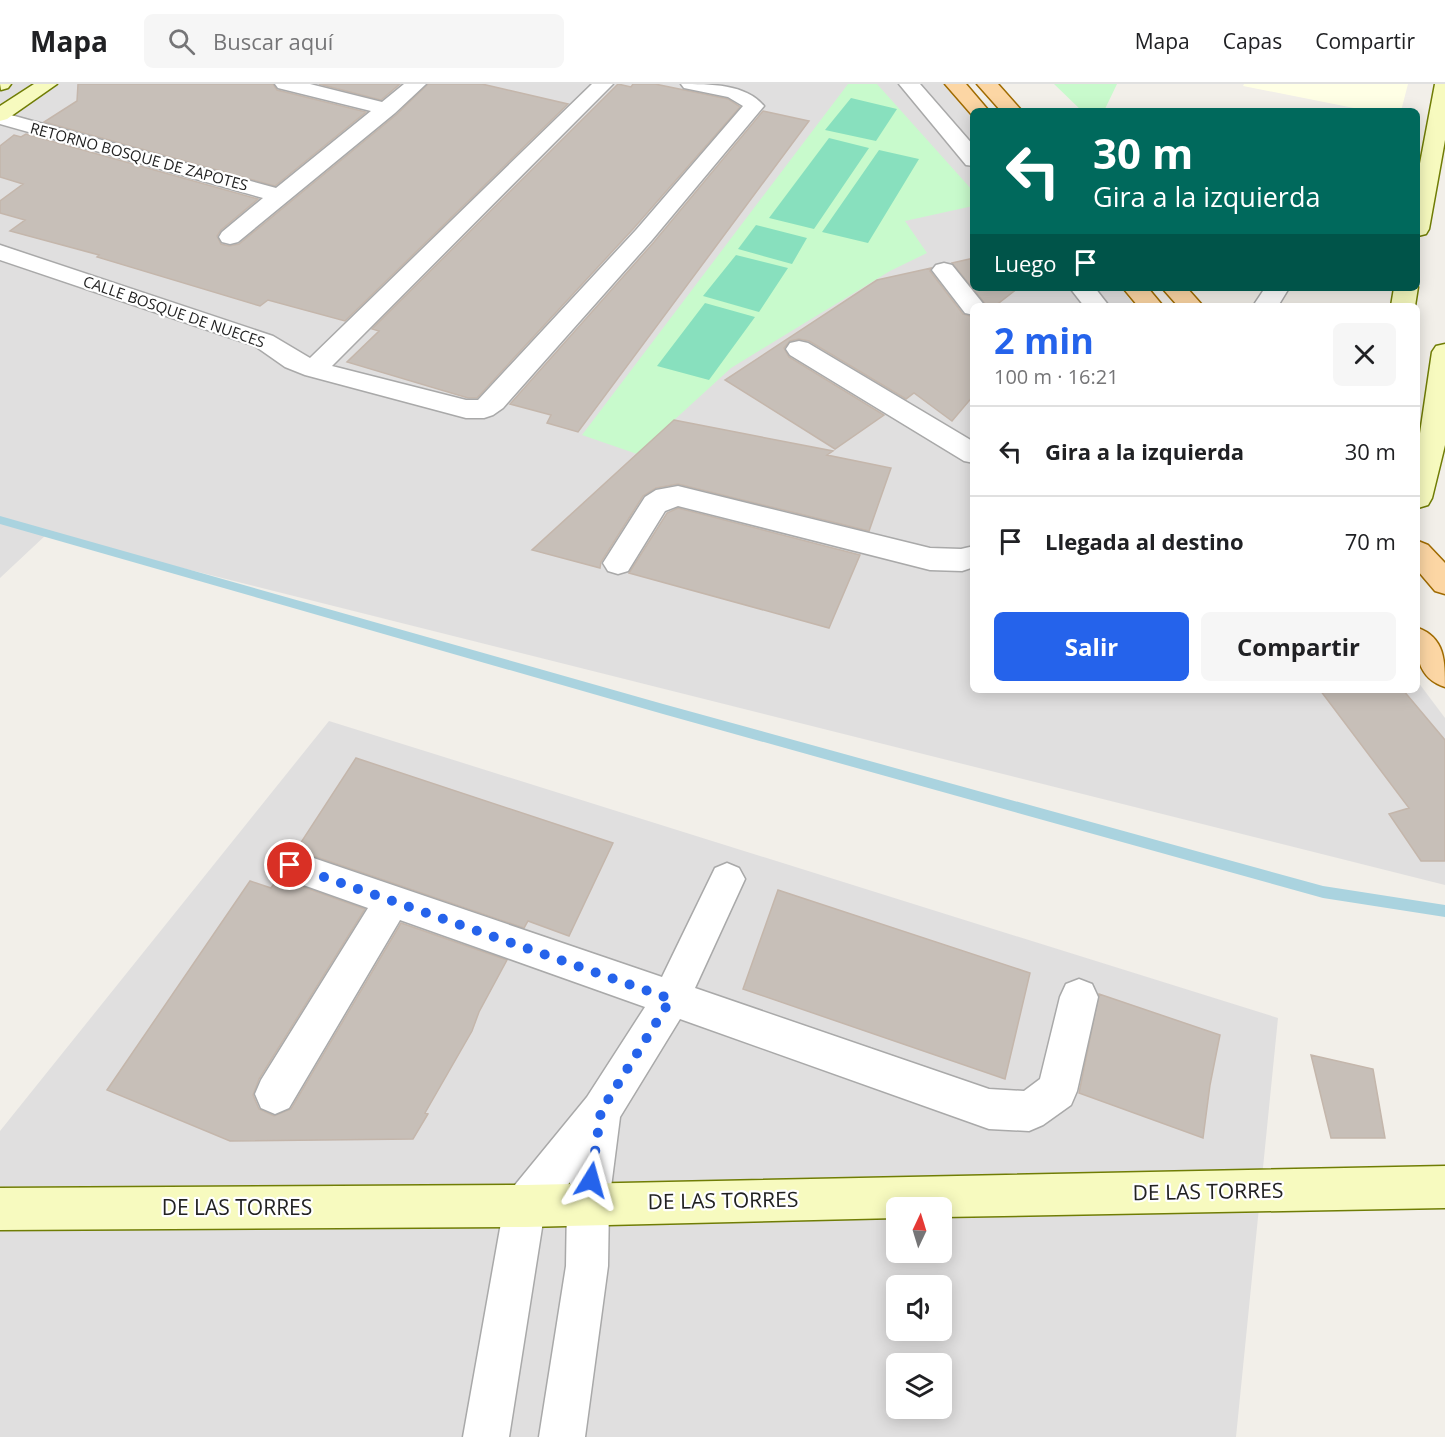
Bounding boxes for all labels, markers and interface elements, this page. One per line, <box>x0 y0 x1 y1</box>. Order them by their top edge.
search box <box>144 14 564 68</box>
text: Mapa <box>30 22 108 60</box>
icon: search <box>165 25 198 58</box>
text: Buscar aquí <box>213 26 333 56</box>
text: Mapa <box>1135 27 1190 55</box>
text: Capas <box>1223 27 1282 55</box>
text: Compartir <box>1315 27 1415 55</box>
street label: RETORNO BOSQUE DE ZAPOTES <box>28 117 250 195</box>
text: 30 m <box>1093 124 1193 181</box>
icon: left <box>994 132 1072 210</box>
text: Gira a la izquierda <box>1093 178 1320 215</box>
icon: arrive <box>1069 246 1102 279</box>
text: Luego <box>994 248 1057 278</box>
street label: CALLE BOSQUE DE NUECES <box>81 271 268 352</box>
text: 2 min <box>994 316 1094 365</box>
button: close <box>1333 323 1396 386</box>
text: 100 m · 16:21 <box>994 363 1119 390</box>
icon: left <box>994 435 1027 468</box>
text: Gira a la izquierda <box>1045 436 1244 466</box>
text: 30 m <box>1345 436 1396 466</box>
icon: arrive <box>994 525 1027 558</box>
text: Llegada al destino <box>1045 526 1244 556</box>
text: 70 m <box>1345 526 1396 556</box>
button: Salir <box>994 612 1189 681</box>
button: Compartir <box>1201 612 1396 681</box>
pin <box>264 839 315 890</box>
icon: arrive <box>273 848 306 881</box>
position arrow <box>559 1148 623 1212</box>
street label: DE LAS TORRES <box>1132 1176 1284 1206</box>
street label: DE LAS TORRES <box>647 1185 799 1215</box>
street label: DE LAS TORRES <box>162 1193 312 1221</box>
north arrow <box>886 1197 952 1263</box>
map controls <box>886 1197 952 1419</box>
button: sound <box>886 1275 952 1341</box>
button: layers <box>886 1353 952 1419</box>

